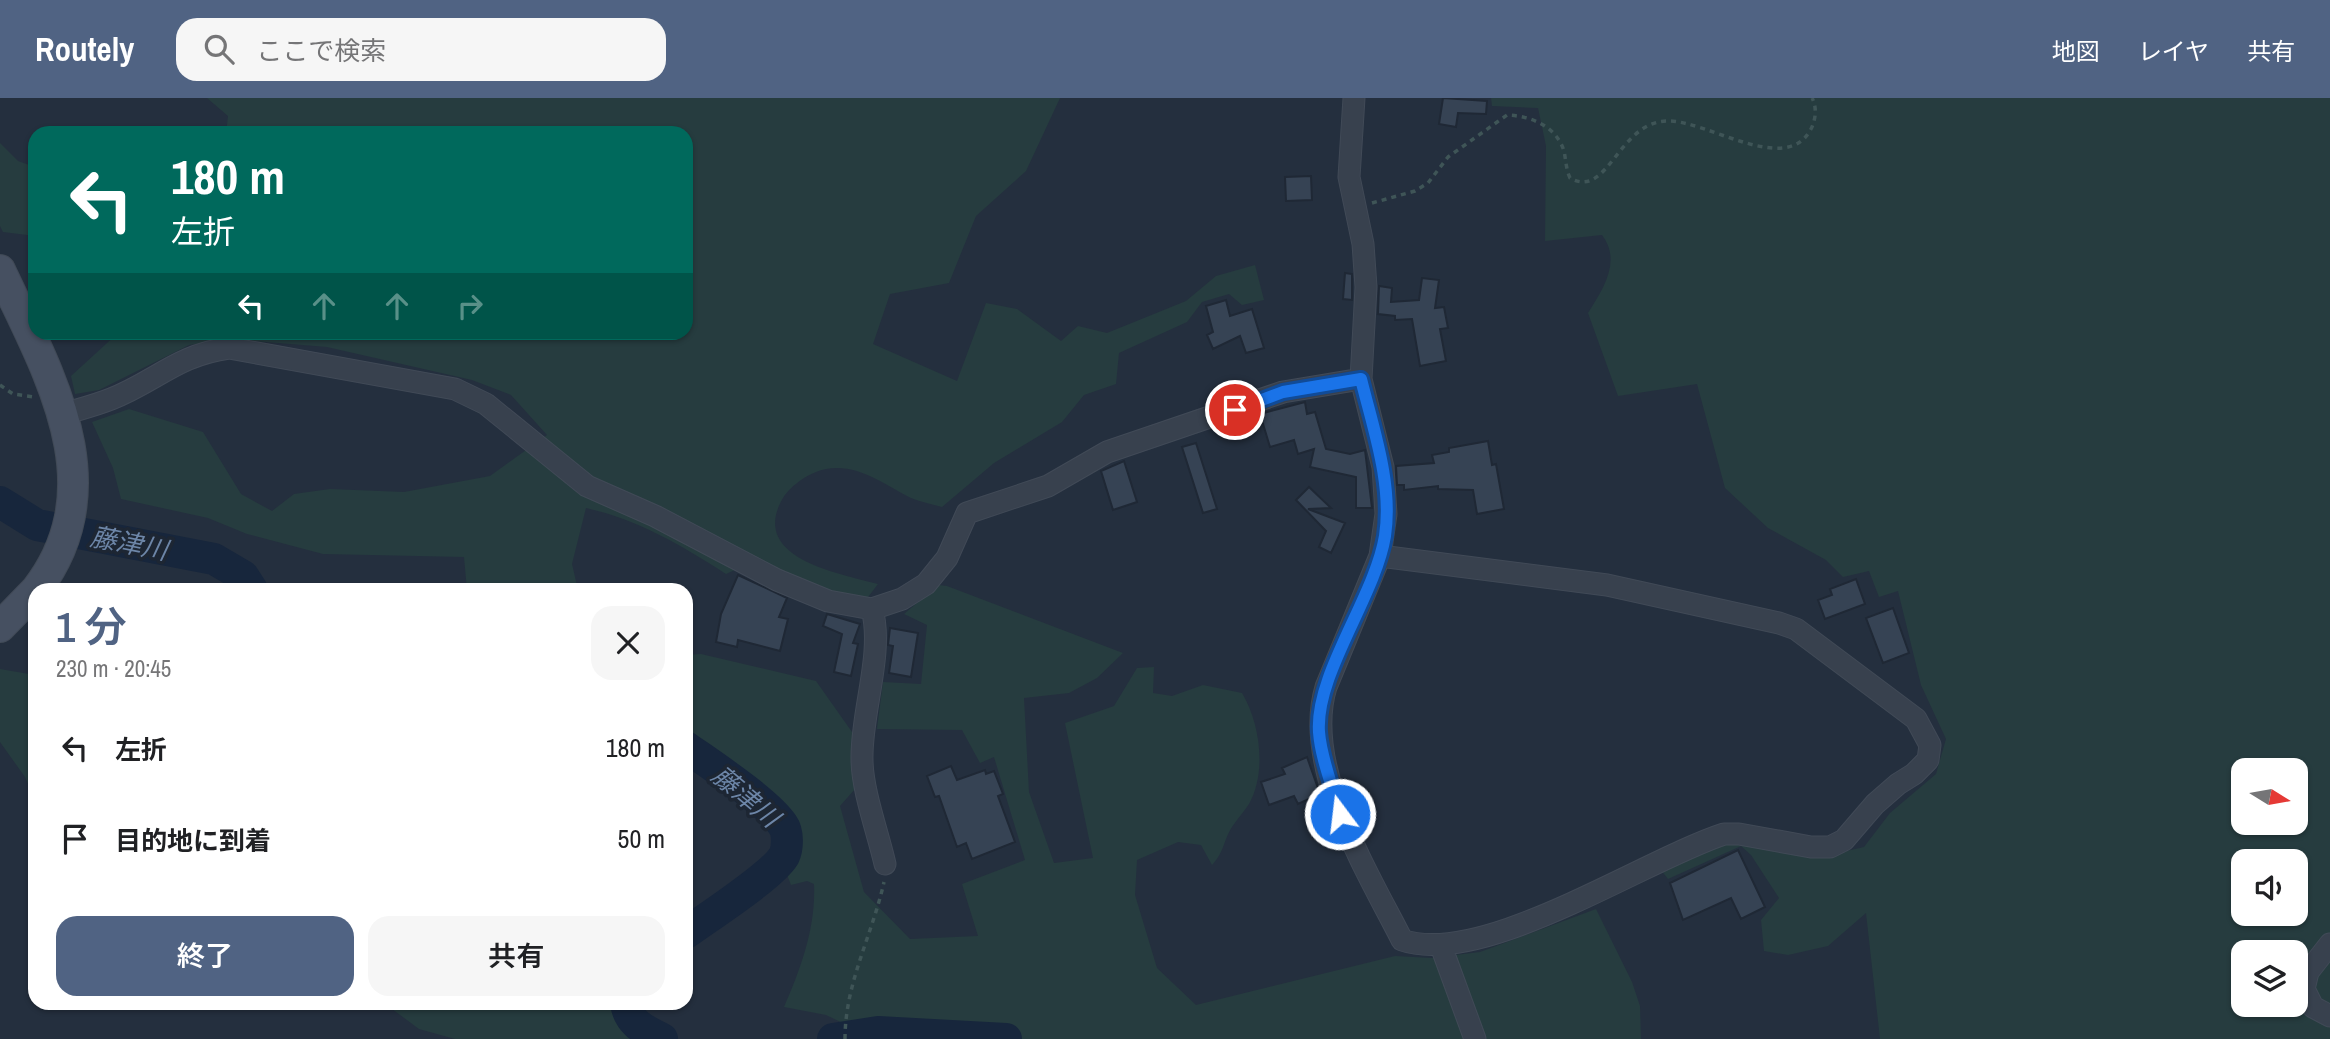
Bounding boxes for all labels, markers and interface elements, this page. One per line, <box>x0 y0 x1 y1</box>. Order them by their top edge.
search box <box>176 18 666 81</box>
text: Routely <box>35 27 134 71</box>
icon: search <box>200 30 238 68</box>
text: ここで検索 <box>256 33 386 68</box>
text: 地図 <box>2052 35 2100 67</box>
text: レイヤ <box>2138 35 2209 67</box>
text: 共有 <box>2247 35 2295 67</box>
text: 180 m <box>171 143 285 209</box>
icon: left <box>56 154 147 245</box>
text: 左折 <box>171 210 235 253</box>
icon: left <box>232 287 270 325</box>
icon: ahead <box>305 287 343 325</box>
icon: ahead <box>378 287 416 325</box>
icon: right <box>451 287 489 325</box>
pin <box>1205 380 1265 440</box>
icon: arrive <box>1216 391 1254 429</box>
water label: 藤津川 <box>87 518 174 568</box>
text: 1 分 <box>56 599 127 655</box>
button: close <box>591 606 665 680</box>
text: 230 m · 20:45 <box>56 653 171 684</box>
icon: left <box>56 729 94 767</box>
text: 180 m <box>606 730 665 765</box>
text: 左折 <box>115 732 167 767</box>
water label: 藤津川 <box>705 758 789 836</box>
north arrow <box>2231 758 2308 835</box>
map controls <box>2231 758 2308 1017</box>
position arrow <box>1303 777 1377 851</box>
icon: arrive <box>56 820 94 858</box>
text: 50 m <box>618 821 665 856</box>
text: 目的地に到着 <box>115 823 271 858</box>
button: sound <box>2231 849 2308 926</box>
button: 終了 <box>56 916 354 996</box>
button: 共有 <box>368 916 665 996</box>
button: layers <box>2231 940 2308 1017</box>

